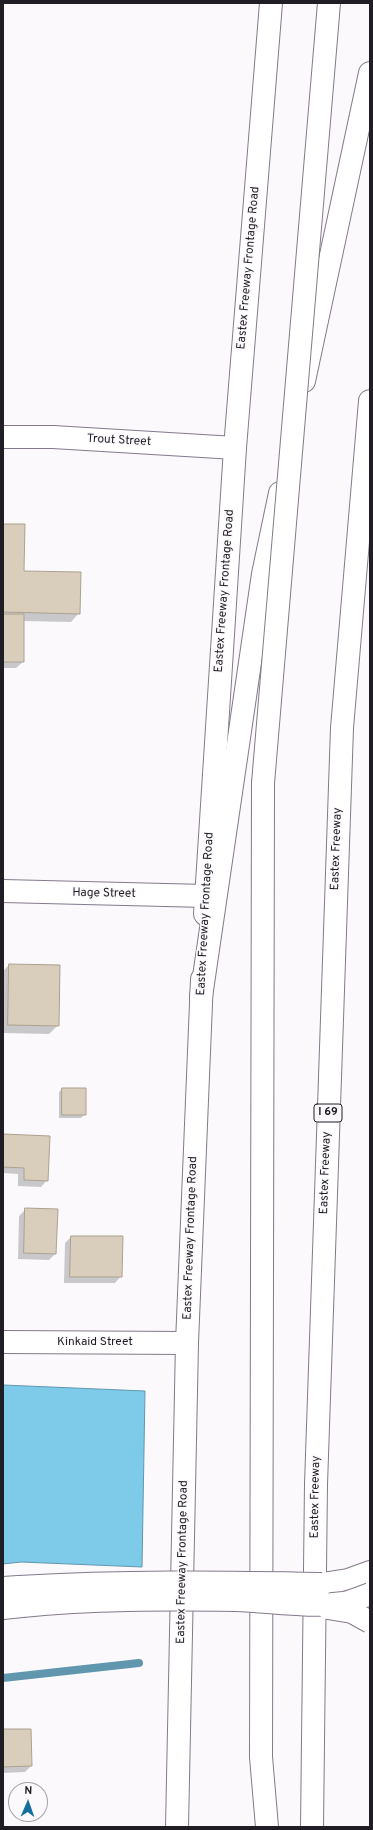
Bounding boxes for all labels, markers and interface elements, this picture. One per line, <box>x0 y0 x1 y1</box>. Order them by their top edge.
street label: Eastex Freeway Frontage Road <box>235 186 263 350</box>
street label: Trout Street <box>87 432 151 450</box>
street label: Eastex Freeway Frontage Road <box>212 509 238 673</box>
street label: Eastex Freeway <box>328 807 346 891</box>
street label: Eastex Freeway Frontage Road <box>195 832 217 996</box>
street label: Hage Street <box>72 886 136 902</box>
road number: I 69 <box>314 1104 342 1122</box>
street label: Eastex Freeway <box>317 1131 335 1215</box>
street label: Eastex Freeway Frontage Road <box>181 1156 201 1320</box>
street label: Kinkaid Street <box>57 1336 133 1350</box>
street label: Eastex Freeway <box>308 1455 324 1539</box>
street label: Eastex Freeway Frontage Road <box>174 1480 192 1644</box>
north arrow <box>8 1782 48 1822</box>
text: N <box>24 1784 33 1798</box>

